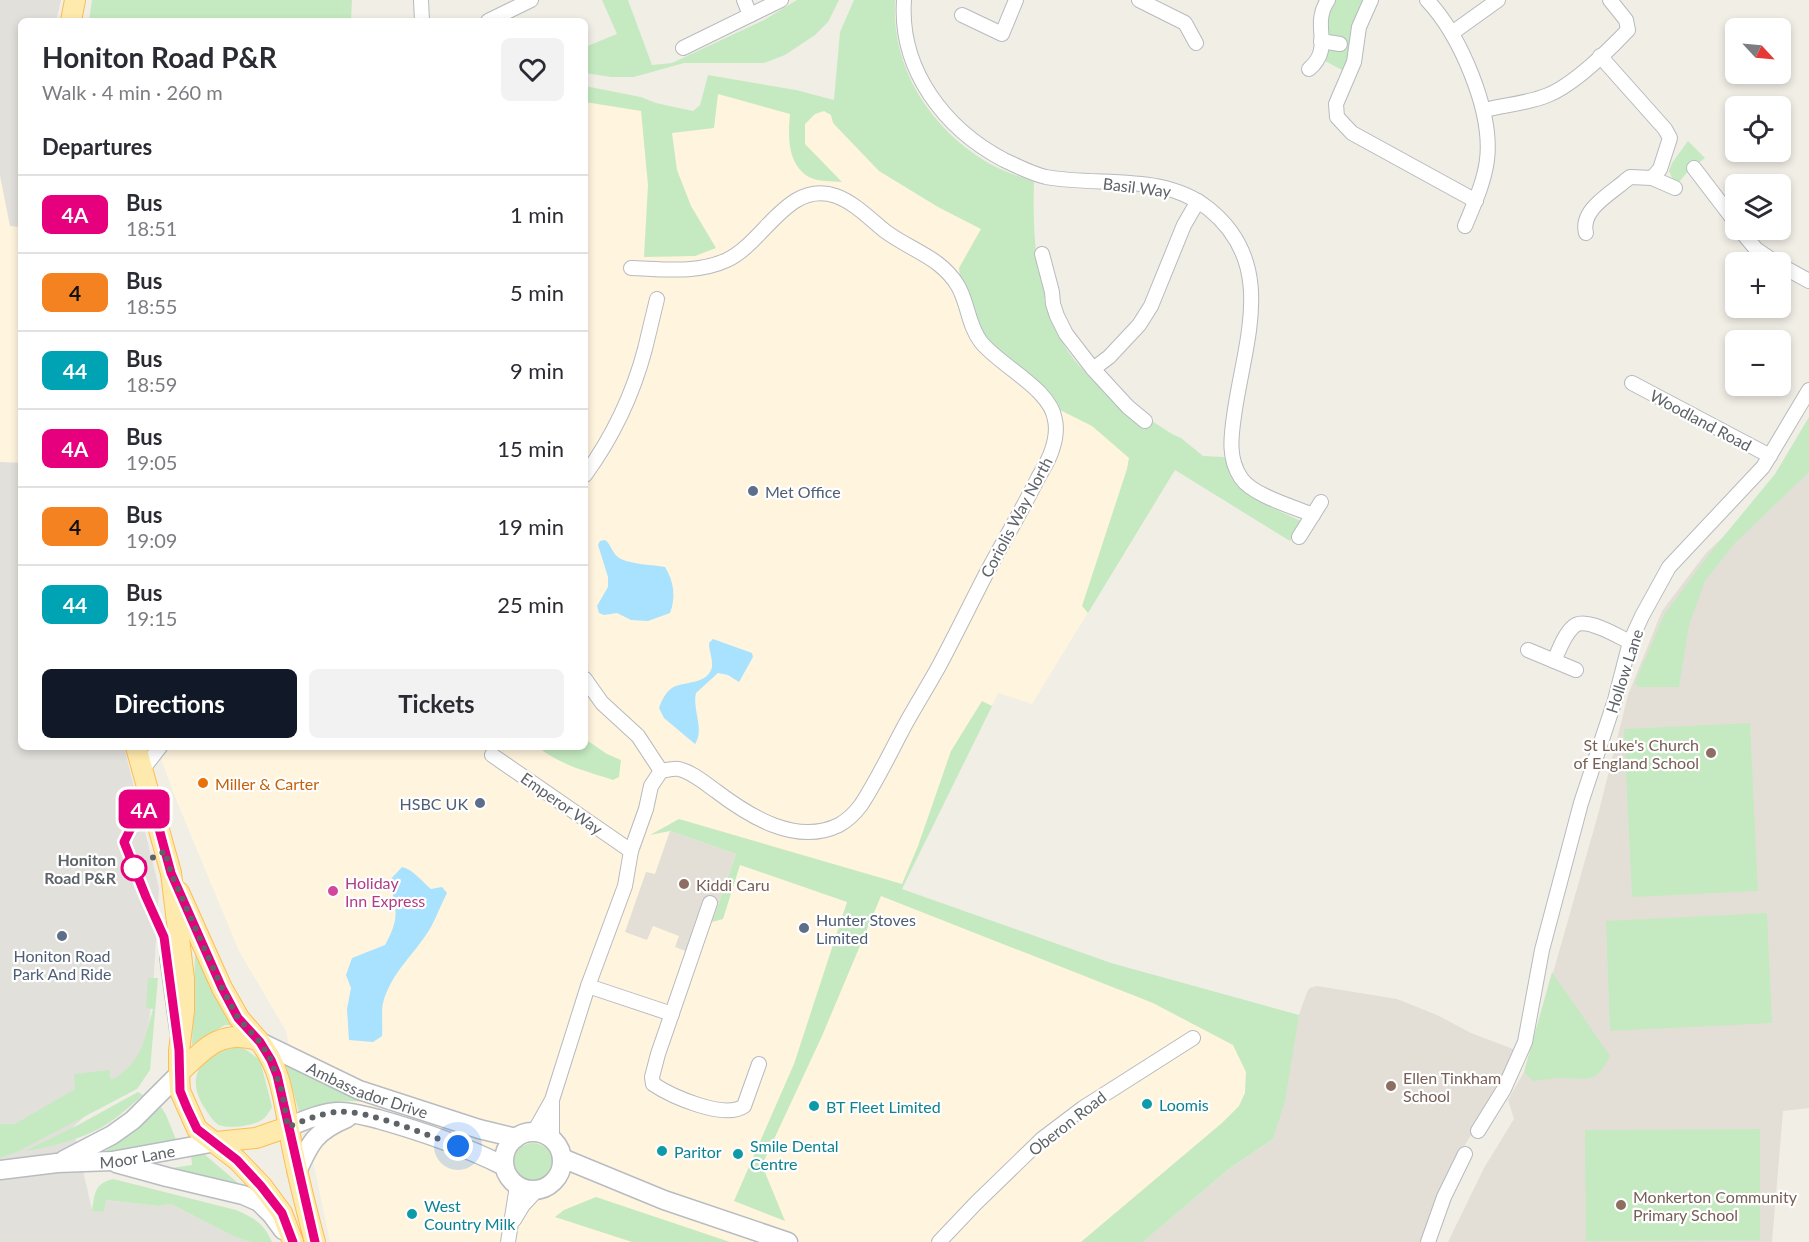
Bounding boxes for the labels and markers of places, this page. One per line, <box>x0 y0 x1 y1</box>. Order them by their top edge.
place label: Met Office <box>765 482 841 501</box>
marker: Met Office <box>746 484 760 498</box>
place label: St Luke's Church of England School <box>1574 735 1699 772</box>
marker: St Luke's Church of England School <box>1704 746 1718 760</box>
place label: Miller & Carter <box>215 774 319 793</box>
marker: Miller & Carter <box>196 776 210 790</box>
place label: HSBC UK <box>400 794 468 813</box>
marker: HSBC UK <box>473 796 487 810</box>
place label: Honiton Road P&R <box>44 850 117 887</box>
marker: Honiton Road P&R <box>121 855 147 881</box>
place label: Holiday Inn Express <box>345 873 425 910</box>
place label: Kiddi Caru <box>696 875 770 894</box>
marker: Kiddi Caru <box>677 877 691 891</box>
marker: Holiday Inn Express <box>326 884 340 898</box>
place label: Hunter Stoves Limited <box>816 910 916 947</box>
marker: Hunter Stoves Limited <box>797 921 811 935</box>
marker: Honiton Road Park And Ride <box>55 929 69 943</box>
place label: Honiton Road Park And Ride <box>13 946 111 983</box>
place label: Ellen Tinkham School <box>1403 1068 1501 1105</box>
marker: Ellen Tinkham School <box>1384 1079 1398 1093</box>
place label: Loomis <box>1159 1095 1209 1114</box>
place label: BT Fleet Limited <box>826 1097 941 1116</box>
marker: Loomis <box>1140 1097 1154 1111</box>
marker: BT Fleet Limited <box>807 1099 821 1113</box>
place label: Smile Dental Centre <box>750 1136 839 1173</box>
place label: Paritor <box>674 1142 722 1161</box>
marker: Paritor <box>655 1144 669 1158</box>
marker: Smile Dental Centre <box>731 1147 745 1161</box>
place label: Monkerton Community Primary School <box>1633 1187 1798 1224</box>
place label: West Country Milk <box>424 1196 516 1233</box>
marker: Monkerton Community Primary School <box>1614 1198 1628 1212</box>
marker: West Country Milk <box>405 1207 419 1221</box>

